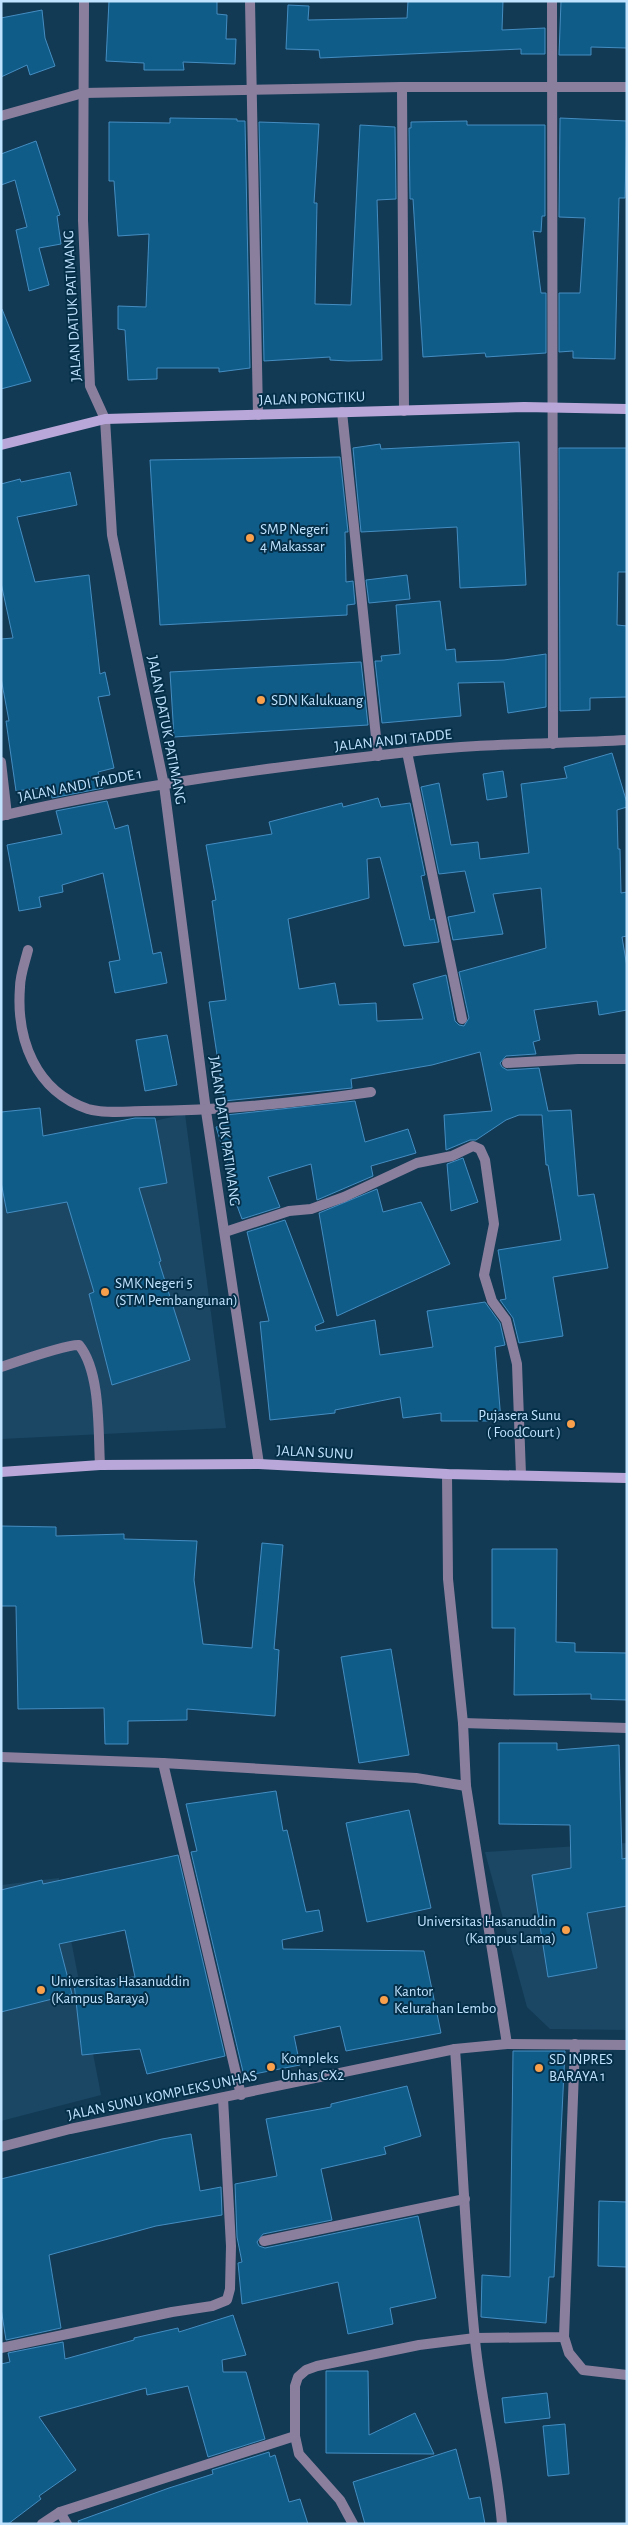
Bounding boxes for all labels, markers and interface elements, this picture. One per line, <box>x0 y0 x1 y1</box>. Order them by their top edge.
street label: JALAN DATUK PATIMANG <box>61 230 84 382</box>
street label: JALAN PONGTIKU <box>259 389 365 408</box>
place label: SMP Negeri 4 Makassar <box>260 522 329 554</box>
marker: SMP Negeri 4 Makassar <box>244 532 256 544</box>
street label: JALAN DATUK PATIMANG <box>145 654 188 806</box>
place label: SDN Kalukuang <box>271 693 364 708</box>
marker: SDN Kalukuang <box>255 694 267 706</box>
street label: JALAN ANDI TADDE <box>334 727 452 754</box>
street label: JALAN ANDI TADDE 1 <box>17 766 143 805</box>
street label: JALAN DATUK PATIMANG <box>207 1055 242 1207</box>
place label: SMK Negeri 5 (STM Pembangunan) <box>115 1276 238 1308</box>
marker: SMK Negeri 5 (STM Pembangunan) <box>99 1286 111 1298</box>
place label: Pujasera Sunu ( FoodCourt ) <box>478 1408 561 1440</box>
marker: Pujasera Sunu ( FoodCourt ) <box>565 1418 577 1430</box>
street label: JALAN SUNU <box>276 1443 354 1462</box>
place label: Universitas Hasanuddin (Kampus Lama) <box>417 1914 556 1946</box>
marker: Universitas Hasanuddin (Kampus Lama) <box>560 1924 572 1936</box>
place label: Universitas Hasanuddin (Kampus Baraya) <box>51 1974 190 2006</box>
marker: Universitas Hasanuddin (Kampus Baraya) <box>35 1984 47 1996</box>
place label: Kantor Kelurahan Lembo <box>394 1984 496 2016</box>
marker: Kantor Kelurahan Lembo <box>378 1994 390 2006</box>
place label: Kompleks Unhas CX2 <box>281 2051 344 2083</box>
place label: SD INPRES BARAYA 1 <box>549 2052 613 2084</box>
marker: Kompleks Unhas CX2 <box>265 2061 277 2073</box>
marker: SD INPRES BARAYA 1 <box>533 2062 545 2074</box>
street label: JALAN SUNU KOMPLEKS UNHAS <box>66 2068 258 2123</box>

